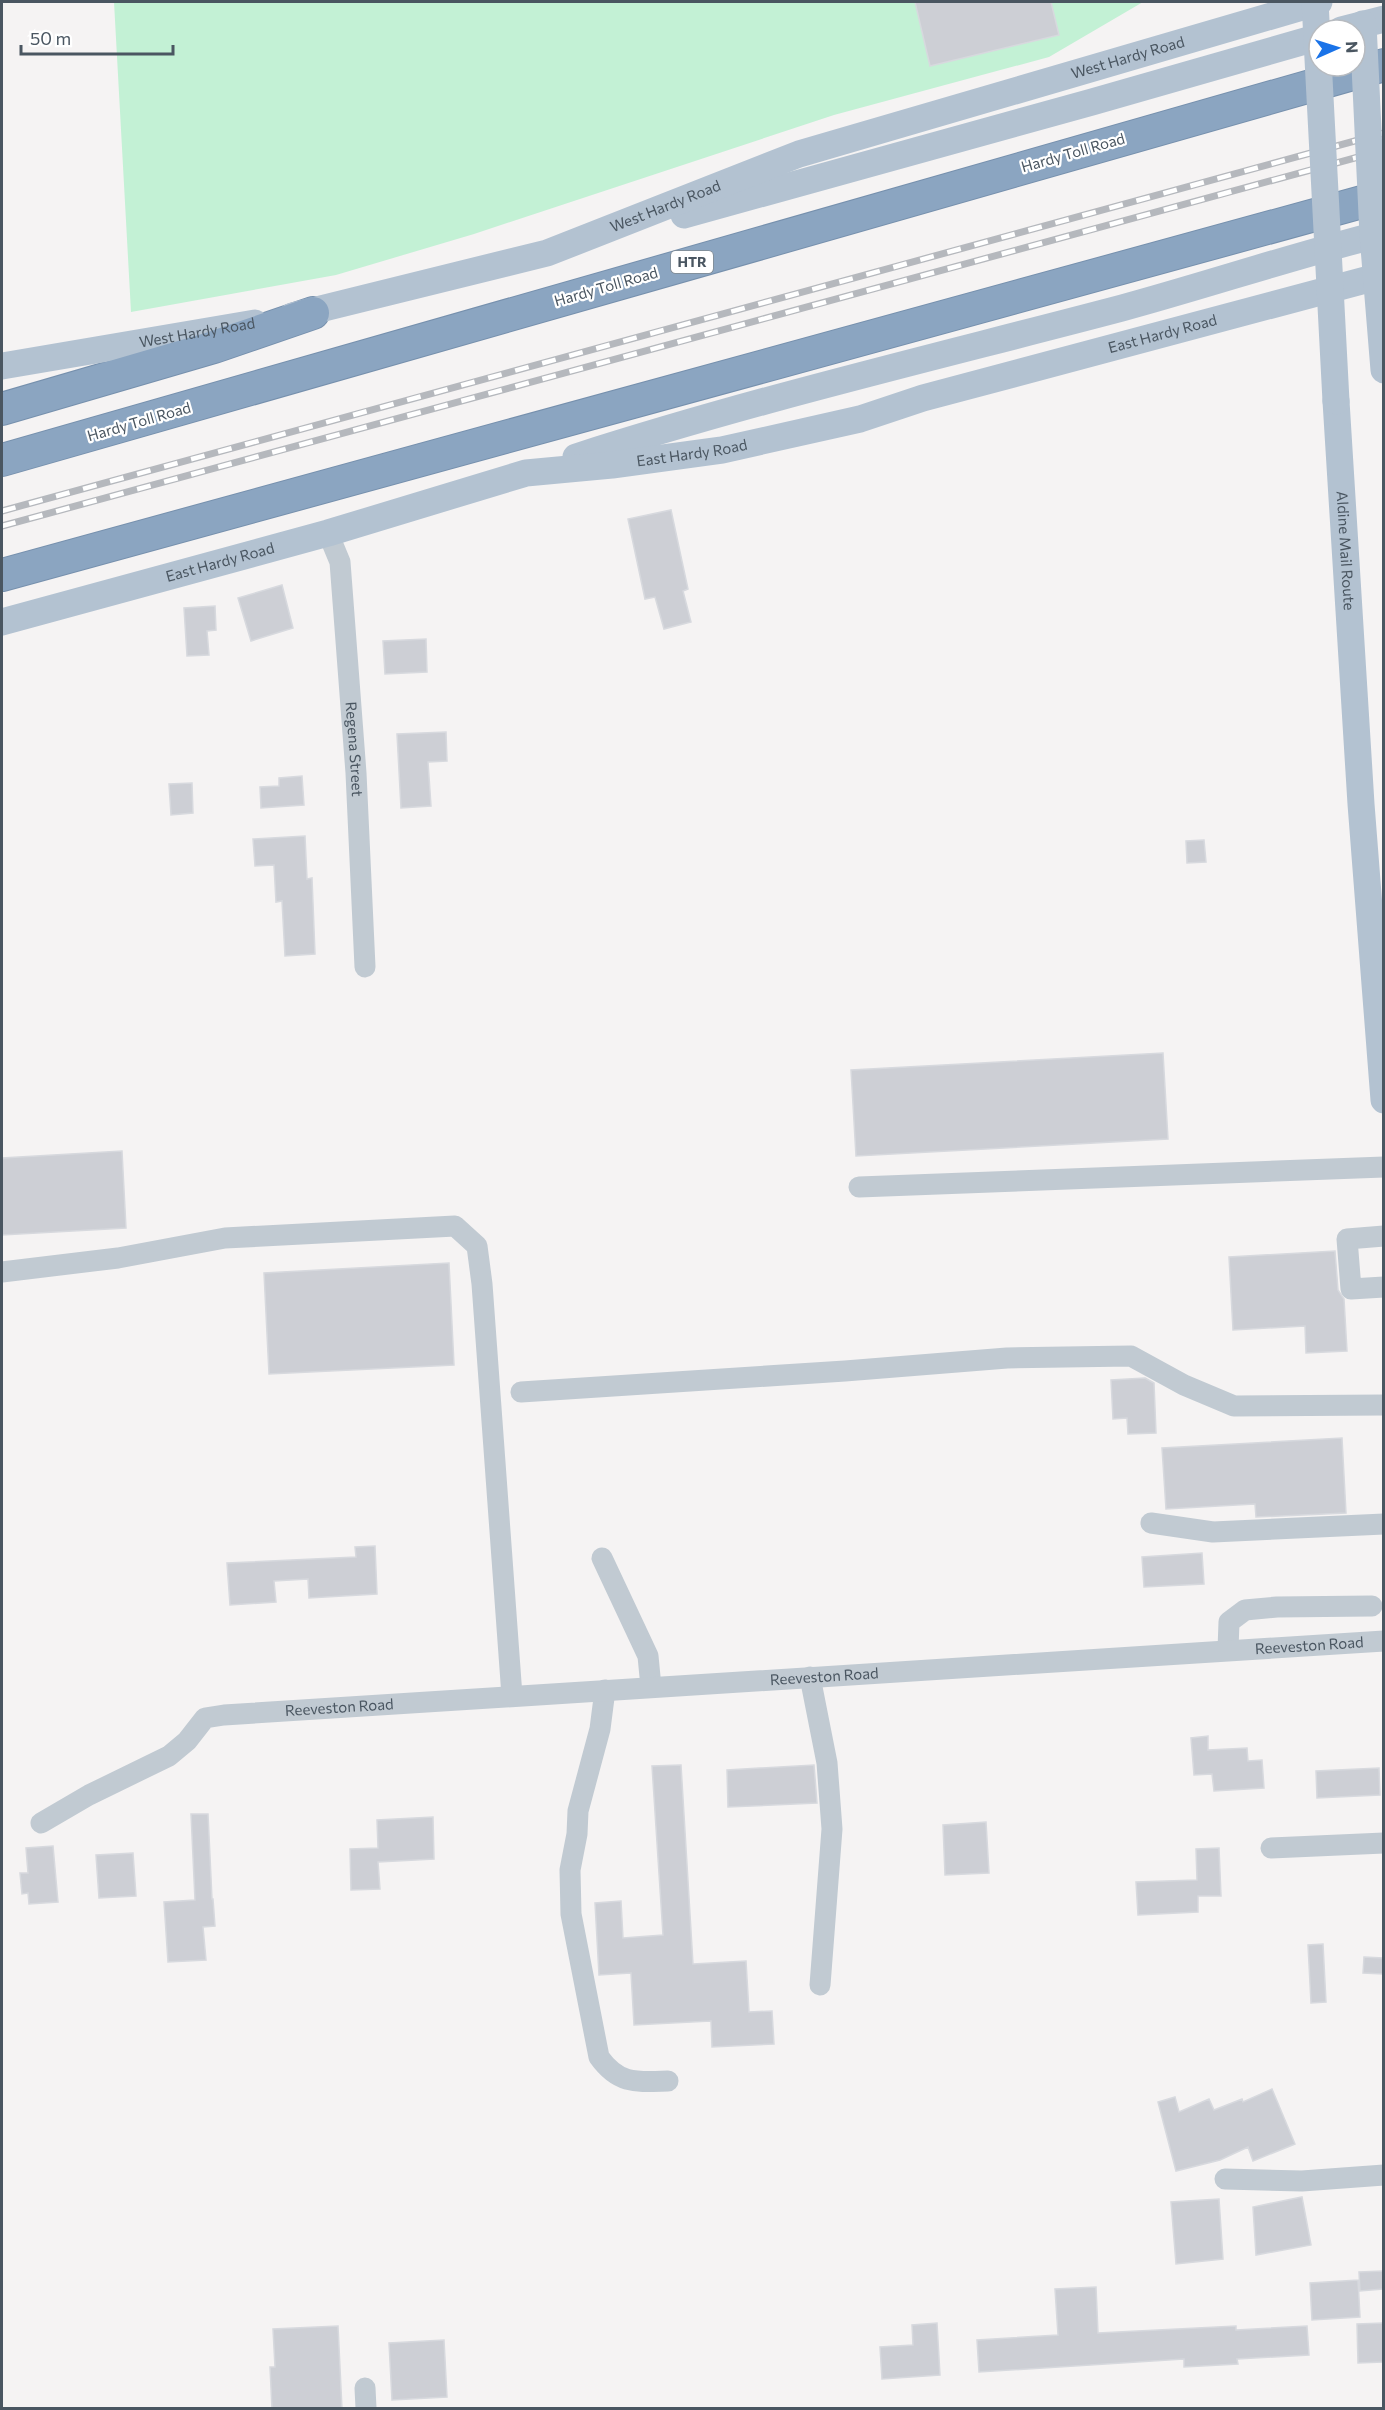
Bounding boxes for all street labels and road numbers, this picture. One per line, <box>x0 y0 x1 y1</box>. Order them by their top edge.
street label: West Hardy Road <box>1069 32 1186 82</box>
street label: Hardy Toll Road <box>1019 129 1127 175</box>
street label: West Hardy Road <box>607 176 723 235</box>
road number: HTR <box>671 251 713 273</box>
street label: Hardy Toll Road <box>552 263 660 309</box>
street label: East Hardy Road <box>1106 310 1219 356</box>
street label: West Hardy Road <box>138 313 256 351</box>
street label: Hardy Toll Road <box>85 398 193 444</box>
street label: East Hardy Road <box>635 435 749 470</box>
street label: Aldine Mail Route <box>1334 490 1359 611</box>
street label: East Hardy Road <box>163 538 276 585</box>
street label: Regena Street <box>343 701 367 797</box>
street label: Reeveston Road <box>1254 1632 1364 1657</box>
street label: Reeveston Road <box>769 1663 879 1688</box>
street label: Reeveston Road <box>284 1694 394 1719</box>

